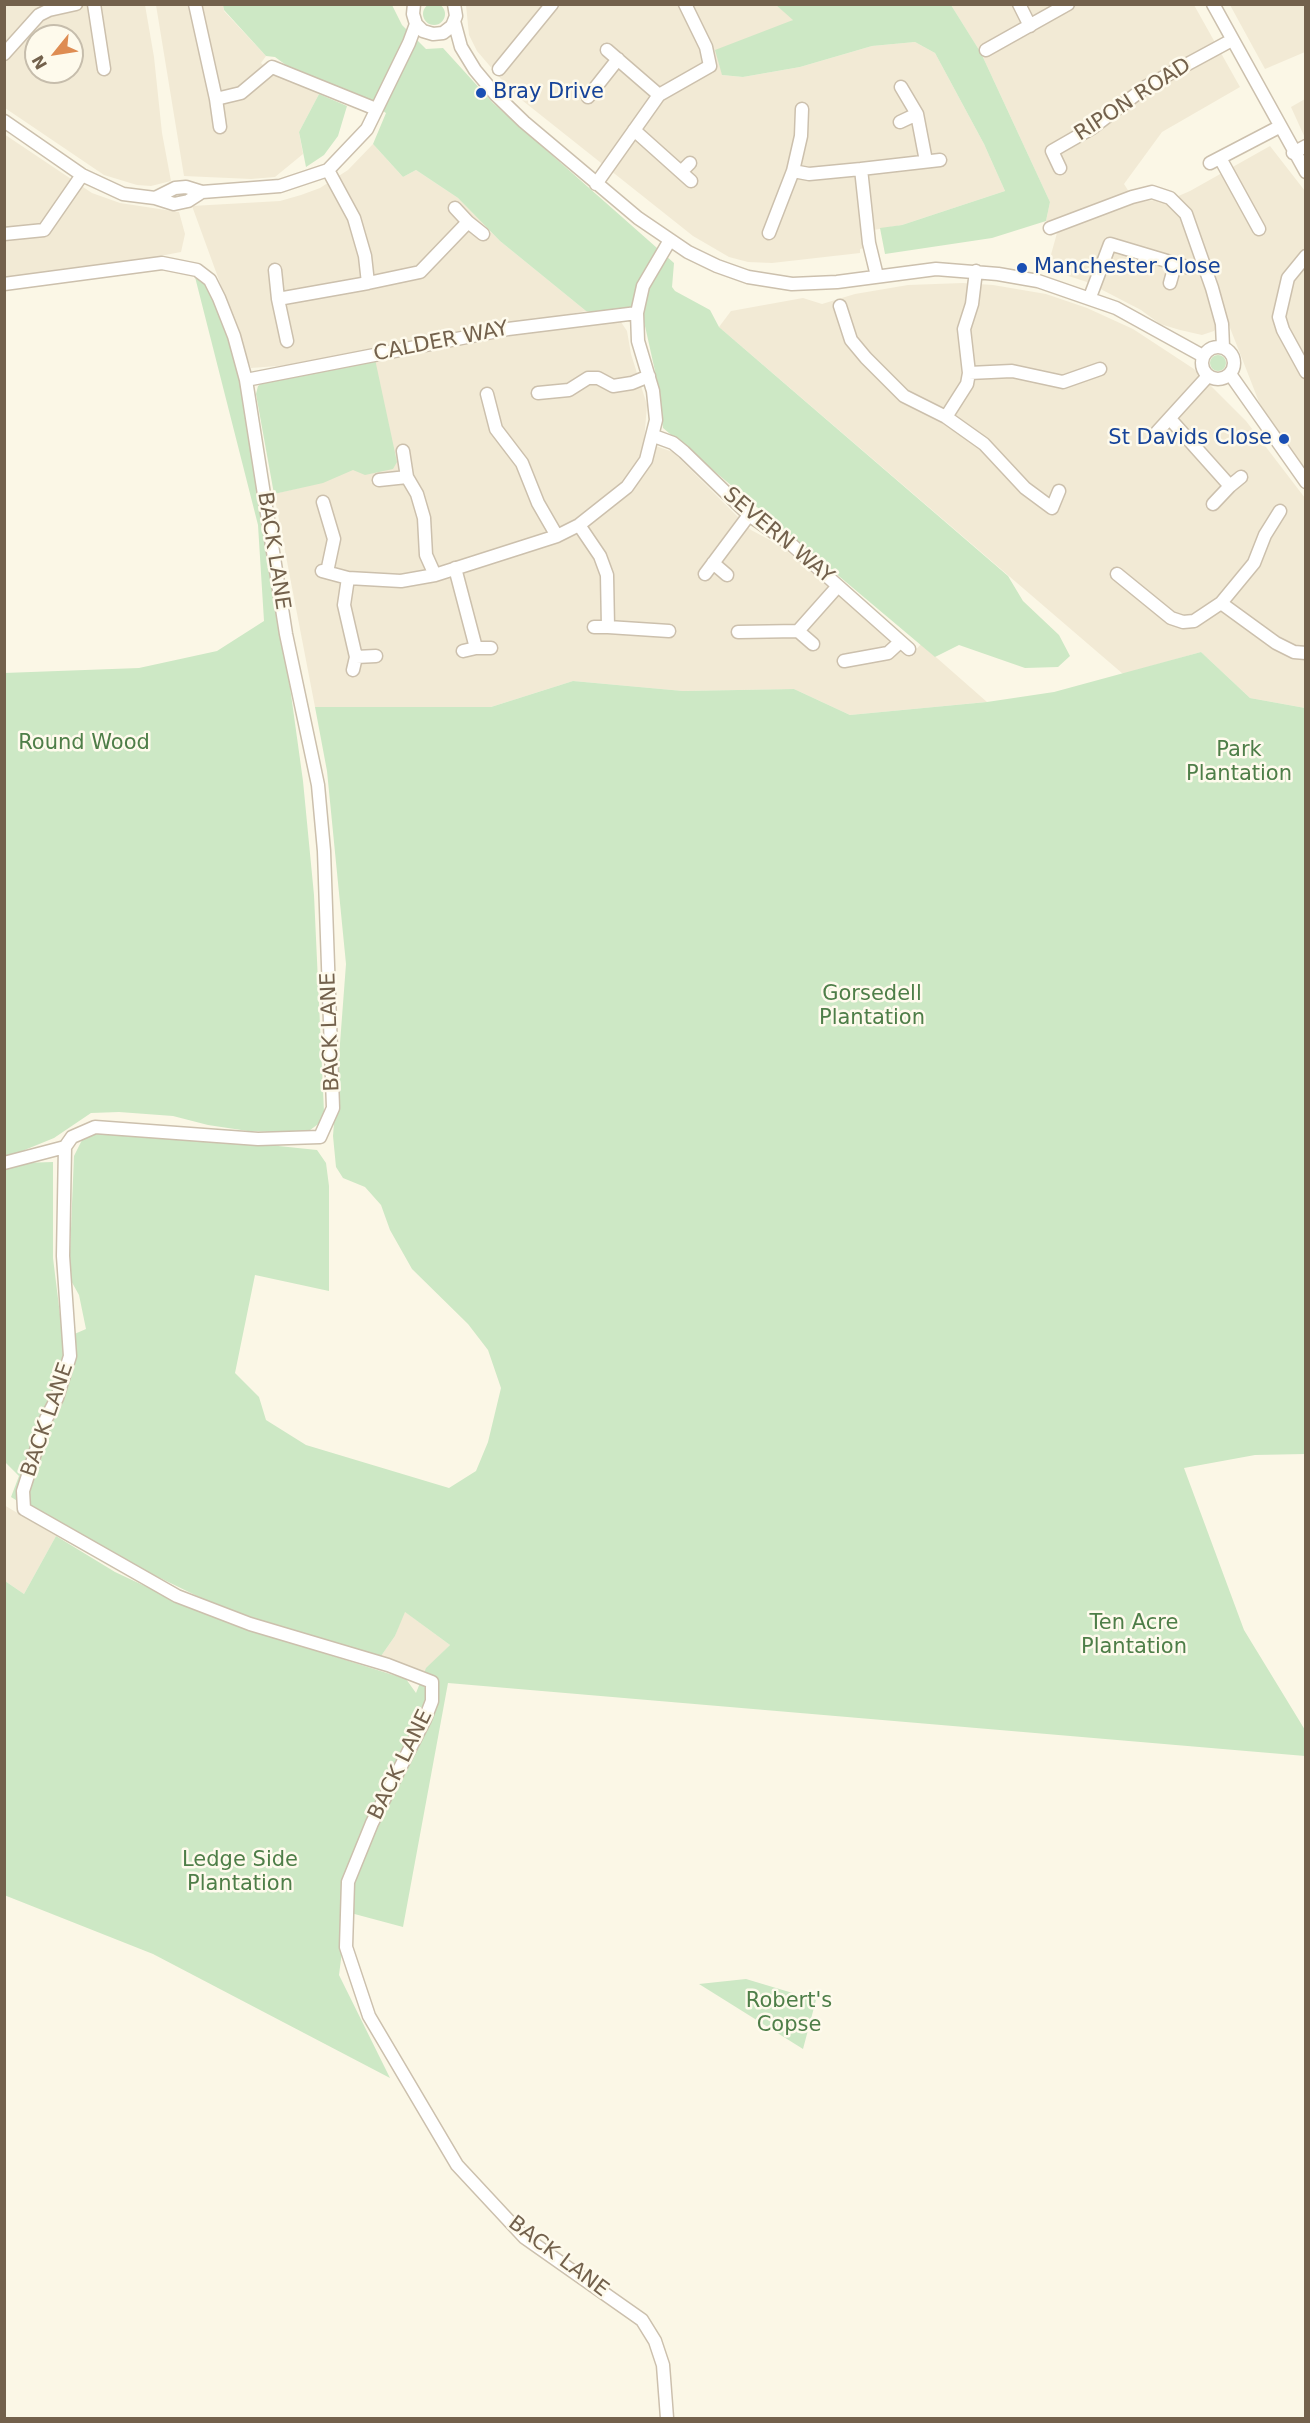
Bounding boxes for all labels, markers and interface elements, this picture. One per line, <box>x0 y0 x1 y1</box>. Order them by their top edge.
north arrow <box>24 24 84 84</box>
text: N <box>28 52 51 73</box>
street label: RIPON ROAD <box>1070 53 1196 147</box>
place label: Bray Drive <box>493 80 604 106</box>
marker: Bray Drive <box>474 86 488 100</box>
place label: Manchester Close <box>1034 255 1221 281</box>
marker: Manchester Close <box>1015 261 1029 275</box>
street label: CALDER WAY <box>372 317 510 367</box>
place label: St Davids Close <box>1108 426 1272 452</box>
marker: St Davids Close <box>1277 432 1291 446</box>
street label: SEVERN WAY <box>718 483 838 589</box>
street label: BACK LANE <box>251 490 295 612</box>
park label: Round Wood <box>18 731 150 757</box>
park label: Park Plantation <box>1186 738 1292 788</box>
street label: BACK LANE <box>316 972 346 1092</box>
park label: Gorsedell Plantation <box>819 982 925 1032</box>
street label: BACK LANE <box>17 1360 79 1480</box>
park label: Ten Acre Plantation <box>1081 1611 1187 1661</box>
street label: BACK LANE <box>364 1706 438 1824</box>
park label: Ledge Side Plantation <box>182 1848 298 1898</box>
park label: Robert's Copse <box>746 1989 832 2039</box>
street label: BACK LANE <box>503 2211 613 2303</box>

